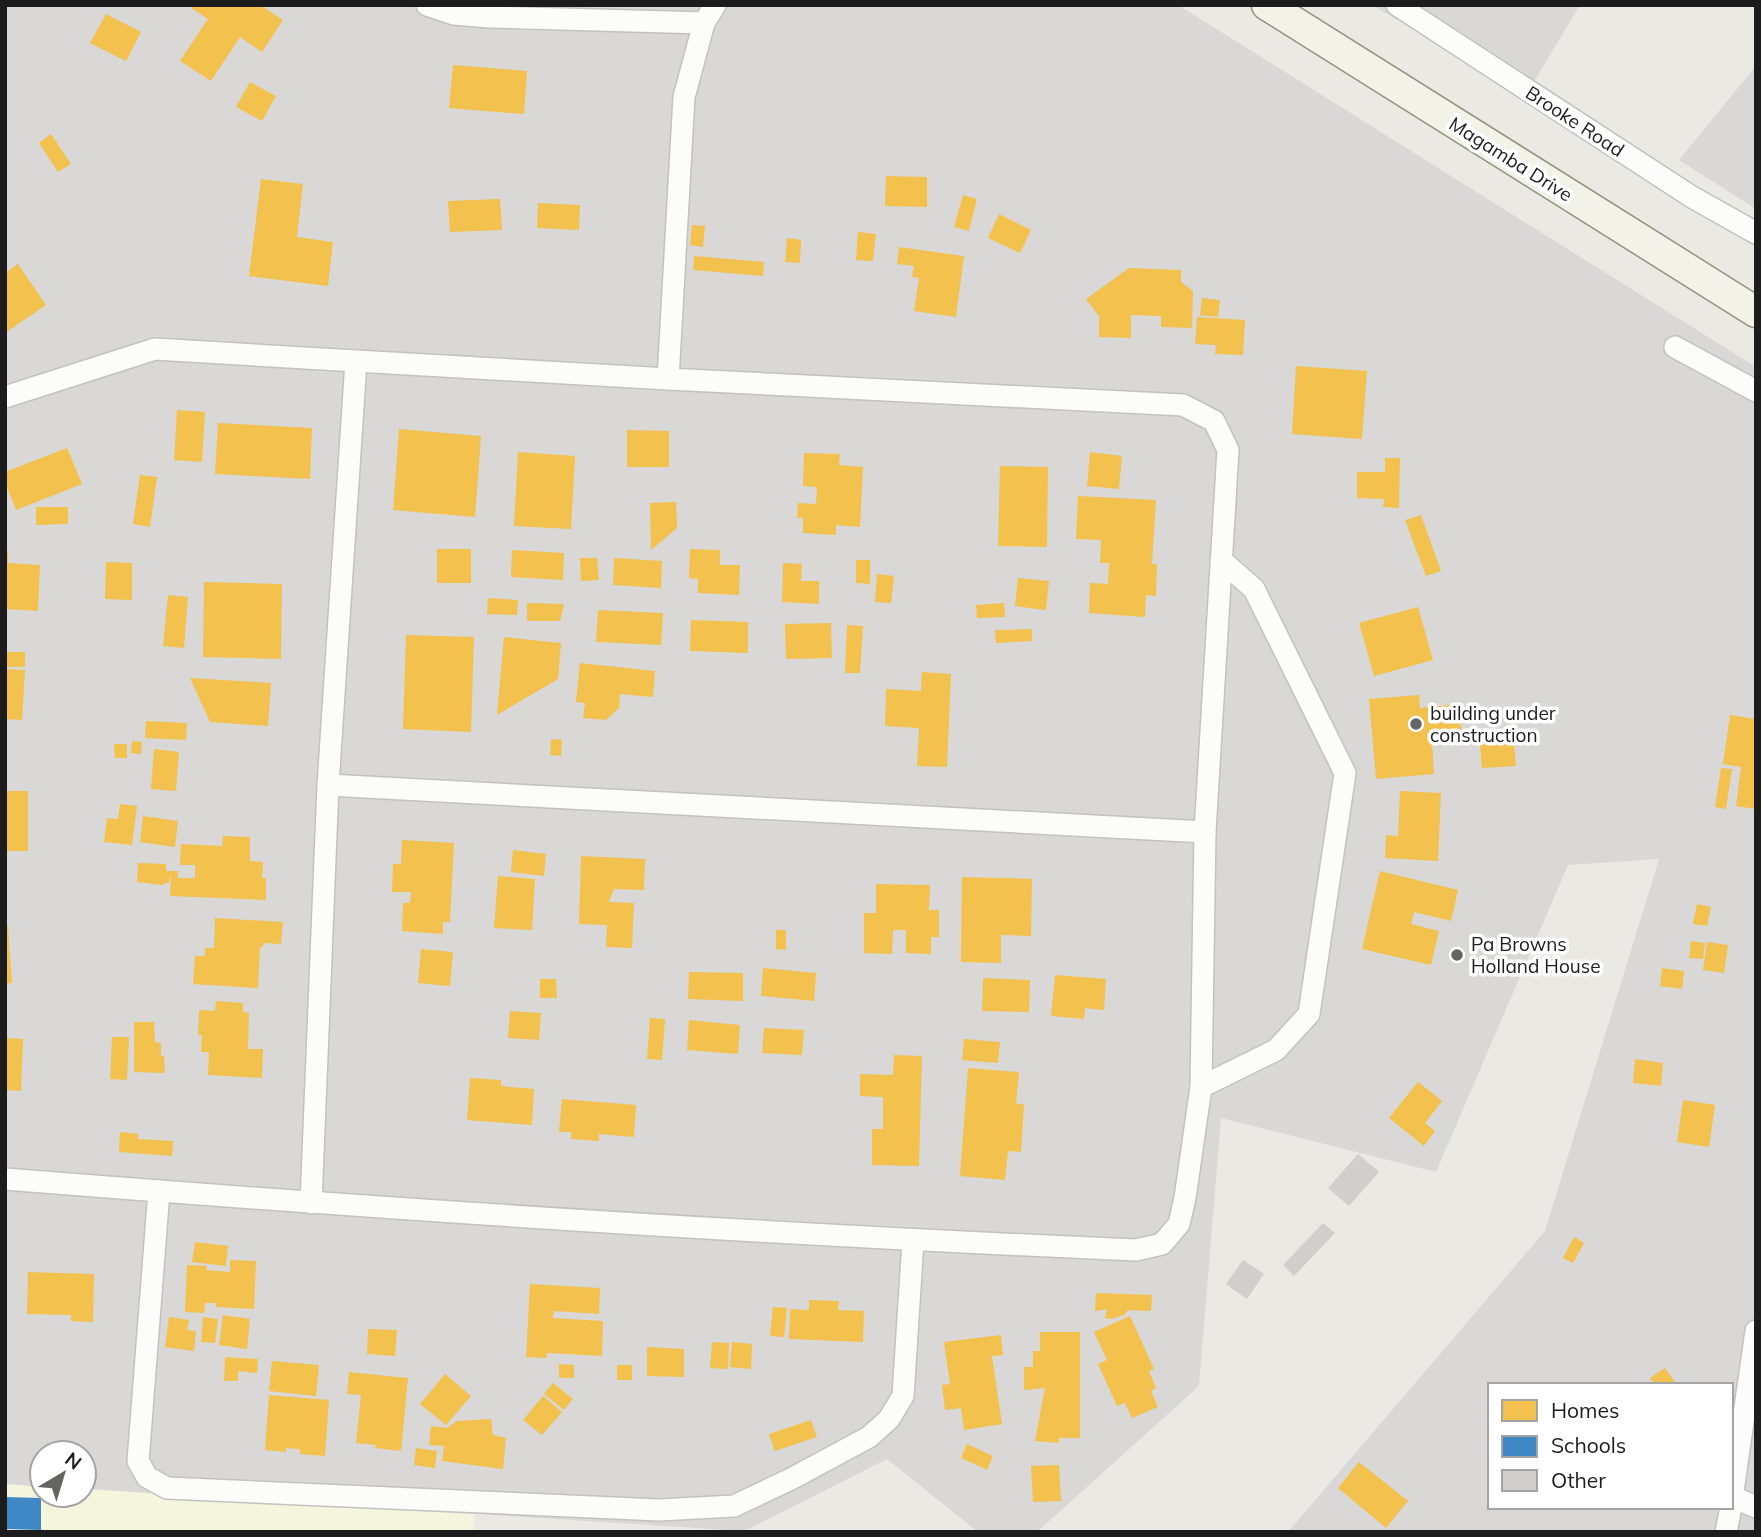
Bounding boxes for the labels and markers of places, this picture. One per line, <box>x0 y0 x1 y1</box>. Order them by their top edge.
place label: building under construction <box>1430 701 1556 747</box>
marker: building under construction <box>1408 716 1424 732</box>
place label: Pa Browns Holland House <box>1471 932 1600 978</box>
marker: Pa Browns Holland House <box>1449 947 1465 963</box>

